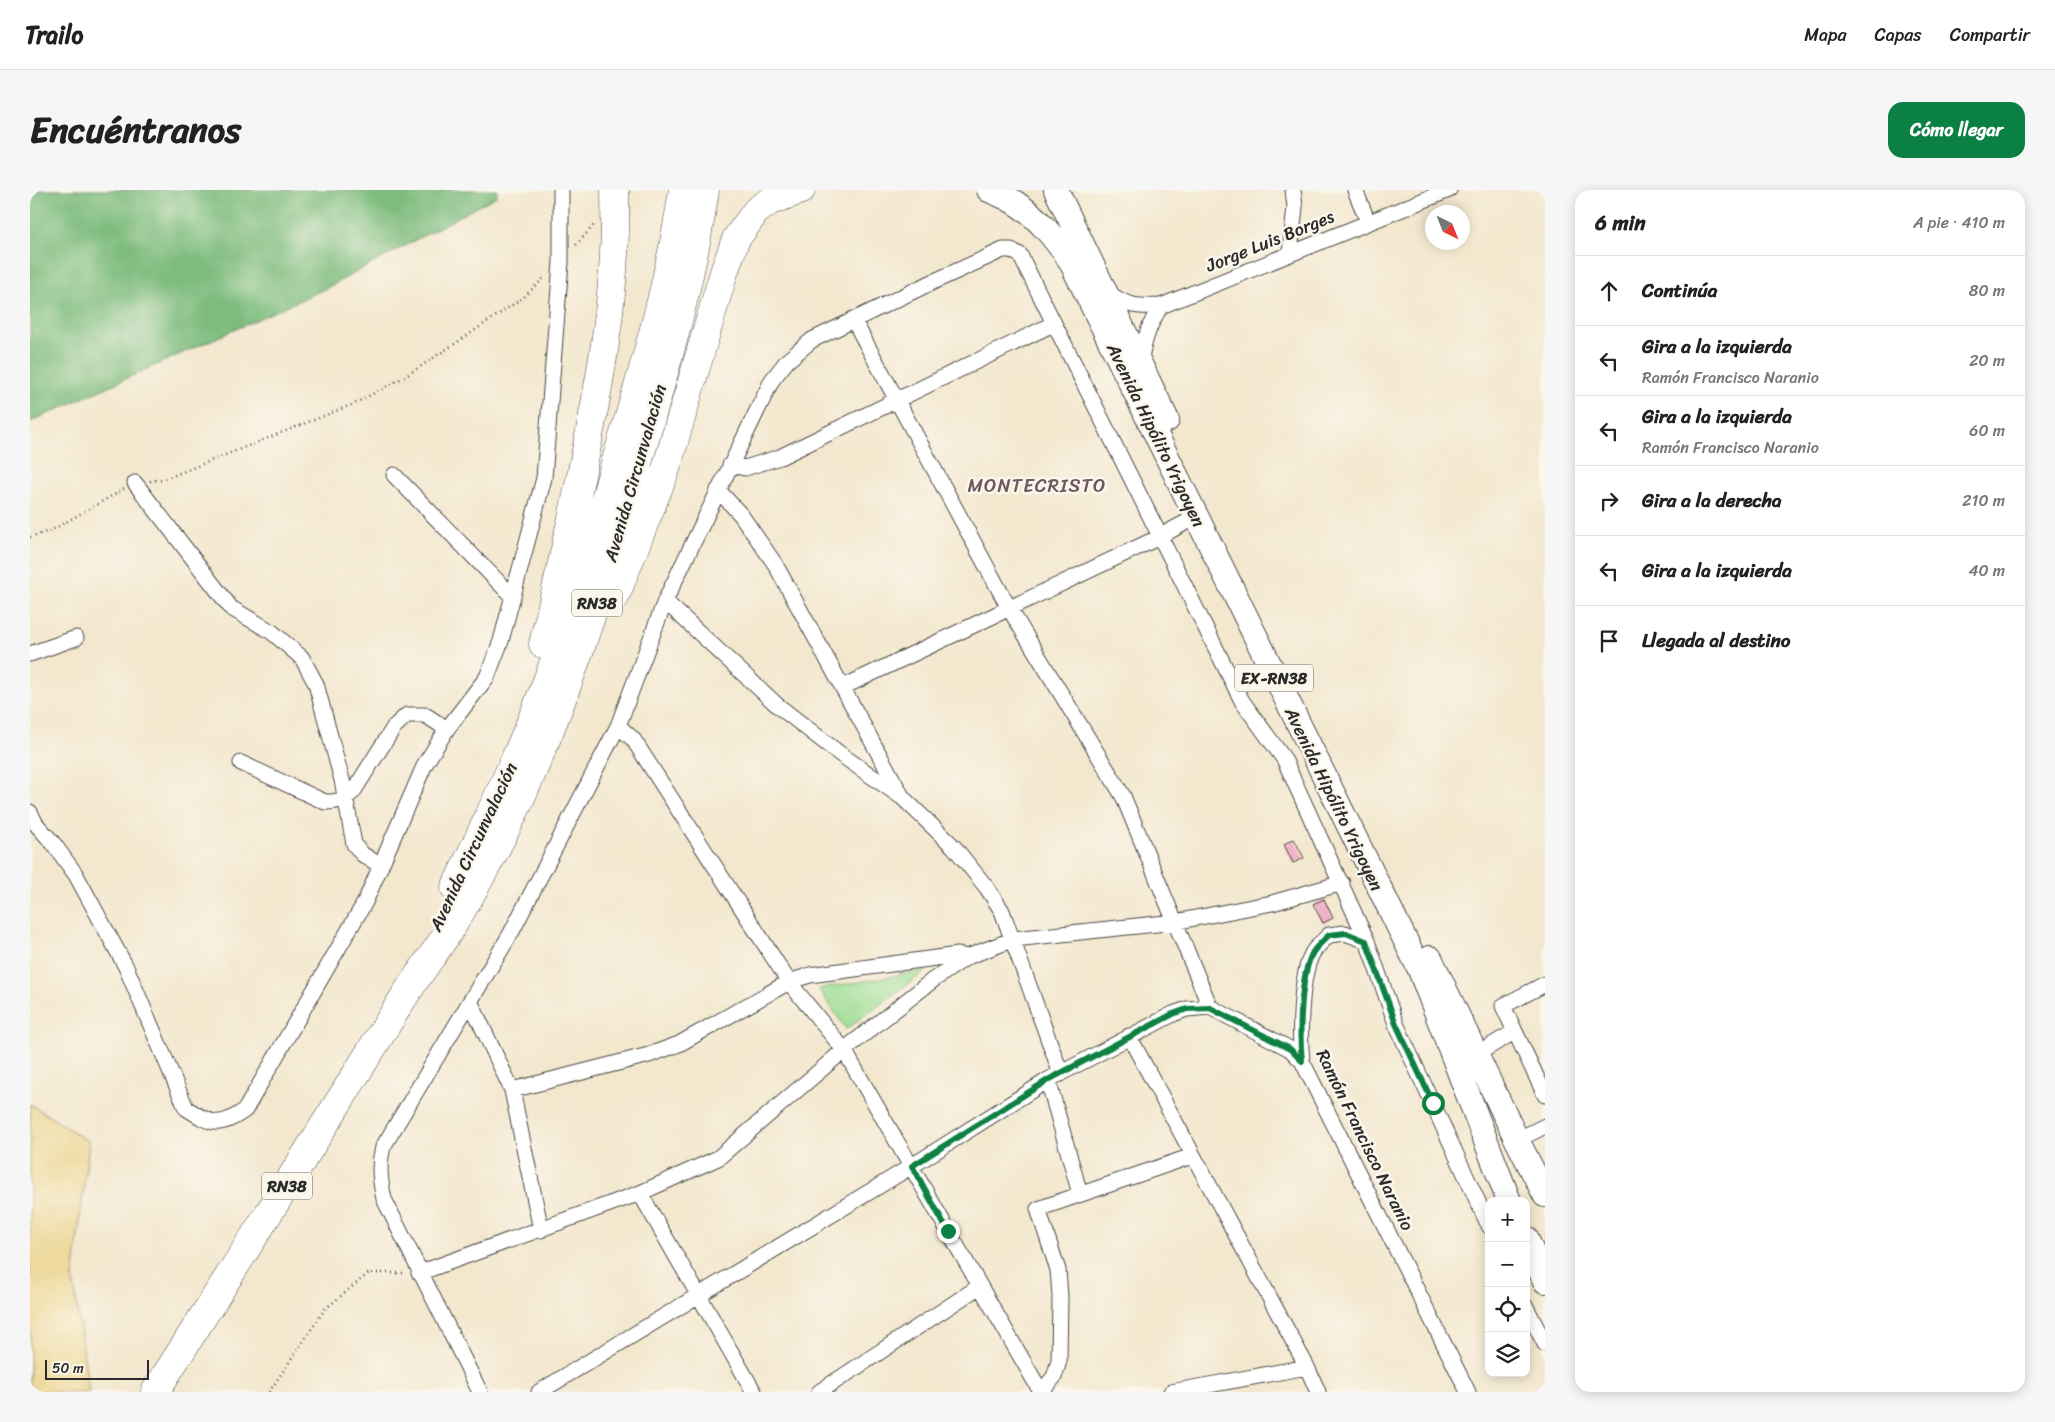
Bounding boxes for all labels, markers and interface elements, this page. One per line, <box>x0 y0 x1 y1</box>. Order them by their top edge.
text: Trailo <box>25 14 83 56</box>
text: Mapa <box>1804 19 1847 51</box>
text: Capas <box>1875 19 1922 51</box>
text: Compartir <box>1950 19 2030 51</box>
text: Encuéntranos <box>30 99 241 161</box>
button: Cómo llegar <box>1888 102 2025 158</box>
street label: Jorge Luis Borges <box>1200 200 1340 282</box>
text: 6 min <box>1595 204 1646 242</box>
north arrow <box>1425 205 1470 250</box>
text: A pie · 410 m <box>1913 208 2005 237</box>
text: Continúa <box>1642 274 1717 307</box>
text: 80 m <box>1969 276 2005 305</box>
icon: ahead <box>1595 277 1623 305</box>
text: Gira a la izquierda <box>1642 330 1792 363</box>
street label: Avenida Hipólito Yrigoyen <box>1097 336 1215 533</box>
text: 20 m <box>1969 346 2005 375</box>
icon: left <box>1595 347 1623 375</box>
text: Ramón Francisco Naranio <box>1642 363 1819 392</box>
street label: Avenida Circunvalación <box>594 380 676 567</box>
text: Gira a la izquierda <box>1642 400 1792 433</box>
text: 60 m <box>1969 416 2005 445</box>
icon: left <box>1595 417 1623 445</box>
text: Ramón Francisco Naranio <box>1642 433 1819 462</box>
district label: MONTECRISTO <box>968 469 1106 502</box>
text: Gira a la derecha <box>1642 484 1781 517</box>
text: 210 m <box>1962 486 2005 515</box>
icon: right <box>1595 487 1623 515</box>
text: Gira a la izquierda <box>1642 554 1792 587</box>
text: 40 m <box>1968 556 2005 585</box>
icon: left <box>1595 557 1623 585</box>
road number: RN38 <box>572 589 622 616</box>
text: Llegada al destino <box>1642 624 1791 657</box>
icon: arrive <box>1595 627 1623 655</box>
road number: EX-RN38 <box>1235 664 1313 692</box>
street label: Avenida Hipólito Yrigoyen <box>1275 700 1393 897</box>
street label: Avenida Circunvalación <box>419 757 526 938</box>
street label: Ramón Francisco Naranio <box>1307 1044 1423 1236</box>
route start <box>1422 1092 1445 1115</box>
road number: RN38 <box>262 1172 312 1199</box>
map controls <box>1485 1197 1530 1377</box>
button: + <box>1485 1197 1530 1242</box>
route end <box>937 1220 960 1243</box>
button: − <box>1485 1242 1530 1287</box>
button: locate <box>1485 1287 1530 1332</box>
button: layers <box>1485 1332 1530 1377</box>
text: 50 m <box>52 1356 84 1381</box>
scale bar <box>45 1357 149 1380</box>

